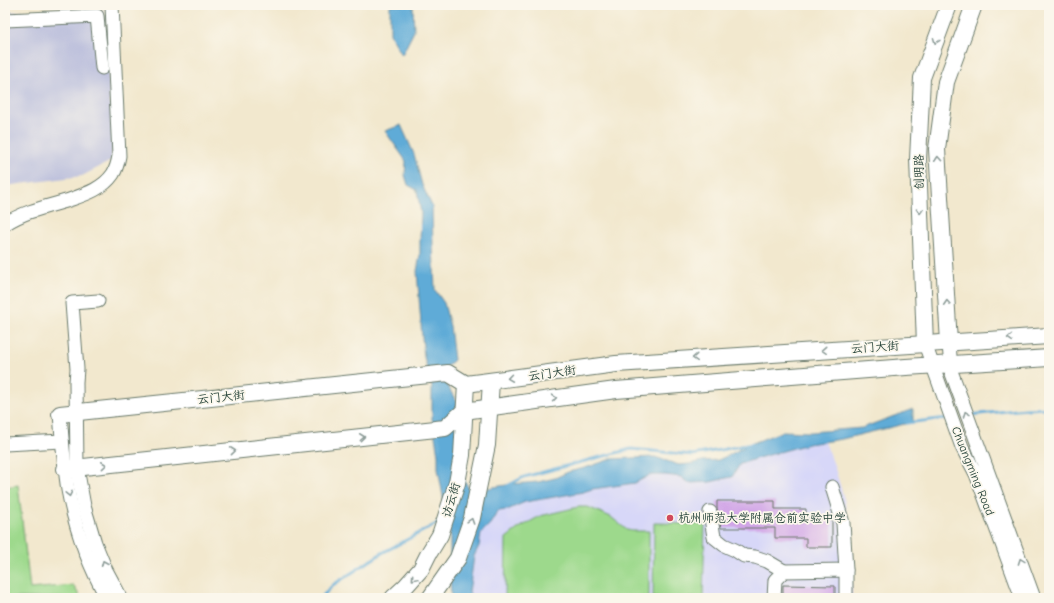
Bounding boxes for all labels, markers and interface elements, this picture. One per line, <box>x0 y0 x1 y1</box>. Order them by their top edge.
one-way arrow <box>932 38 940 45</box>
street label: 创明路 <box>912 154 926 190</box>
one-way arrow <box>933 156 942 162</box>
one-way arrow <box>916 208 925 214</box>
one-way arrow <box>942 300 951 306</box>
one-way arrow <box>1007 334 1013 342</box>
street label: 云门大街 <box>851 338 899 356</box>
one-way arrow <box>821 346 827 355</box>
one-way arrow <box>692 354 698 363</box>
street label: 云门大街 <box>527 363 577 383</box>
one-way arrow <box>507 373 513 382</box>
street label: 云门大街 <box>196 388 246 406</box>
one-way arrow <box>551 394 557 403</box>
one-way arrow <box>963 411 971 418</box>
street label: Chuangming Road <box>949 424 997 518</box>
one-way arrow <box>359 433 365 442</box>
one-way arrow <box>230 447 236 456</box>
one-way arrow <box>101 461 107 470</box>
street label: 访云街 <box>439 481 463 519</box>
one-way arrow <box>65 491 73 497</box>
place label: 杭州师范大学附属仓前实验中学 <box>678 511 846 525</box>
marker: 杭州师范大学附属仓前实验中学 <box>665 513 675 523</box>
one-way arrow <box>466 518 475 525</box>
one-way arrow <box>1017 558 1025 565</box>
one-way arrow <box>100 560 108 567</box>
one-way arrow <box>411 573 418 580</box>

